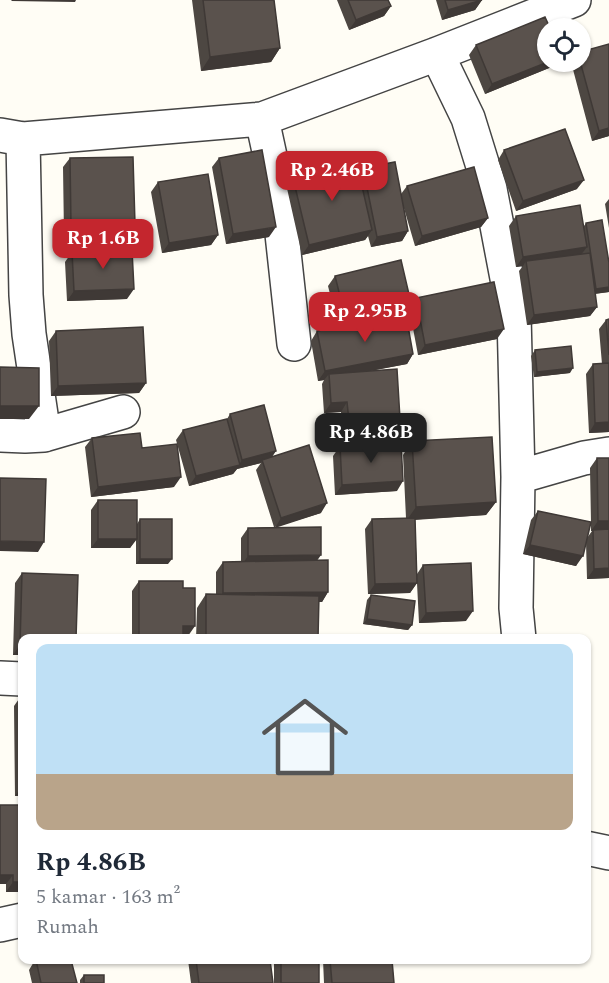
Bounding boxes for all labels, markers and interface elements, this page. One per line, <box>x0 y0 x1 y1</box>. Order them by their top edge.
map controls <box>537 18 591 72</box>
button: locate <box>537 18 591 72</box>
pin: Rp 2.46B <box>270 151 394 202</box>
text: Rp 2.46B <box>290 155 374 185</box>
pin: Rp 1.6B <box>48 219 158 270</box>
text: Rp 1.6B <box>66 223 140 253</box>
pin: Rp 2.95B <box>303 292 427 343</box>
text: Rp 2.95B <box>323 296 407 326</box>
pin: Rp 4.86B <box>309 413 433 464</box>
text: Rp 4.86B <box>329 417 413 447</box>
icon: home <box>251 683 359 791</box>
text: Rp 4.86B <box>36 842 146 882</box>
text: 5 kamar · 163 m² <box>36 882 180 912</box>
text: Rumah <box>36 912 99 942</box>

